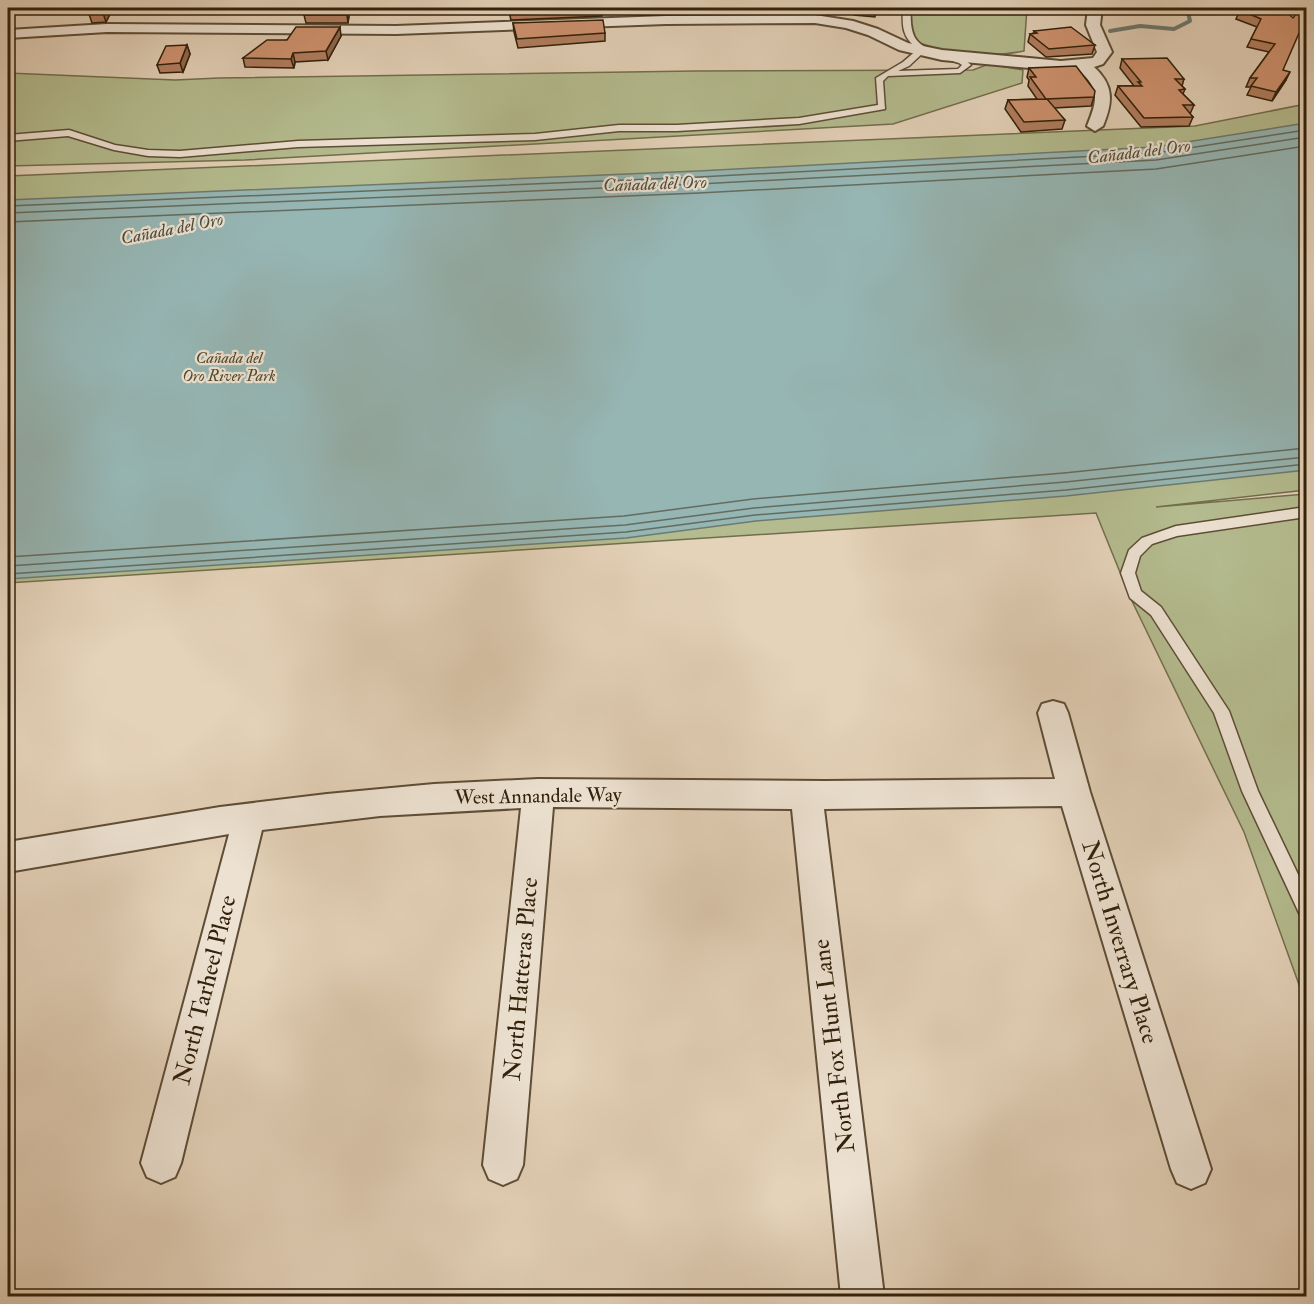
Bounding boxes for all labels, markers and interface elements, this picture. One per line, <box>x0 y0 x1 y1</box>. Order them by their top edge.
water label: Cañada del Oro <box>1086 134 1192 170</box>
water label: Cañada del Oro <box>603 171 707 197</box>
water label: Cañada del Oro <box>119 208 225 250</box>
park label: Cañada del Oro River Park <box>182 348 276 386</box>
street label: West Annandale Way <box>453 782 623 810</box>
street label: North Inverrary Place <box>1074 837 1166 1047</box>
street label: North Hatteras Place <box>497 876 545 1082</box>
street label: North Tarheel Place <box>166 892 244 1088</box>
street label: North Fox Hunt Lane <box>806 937 862 1155</box>

